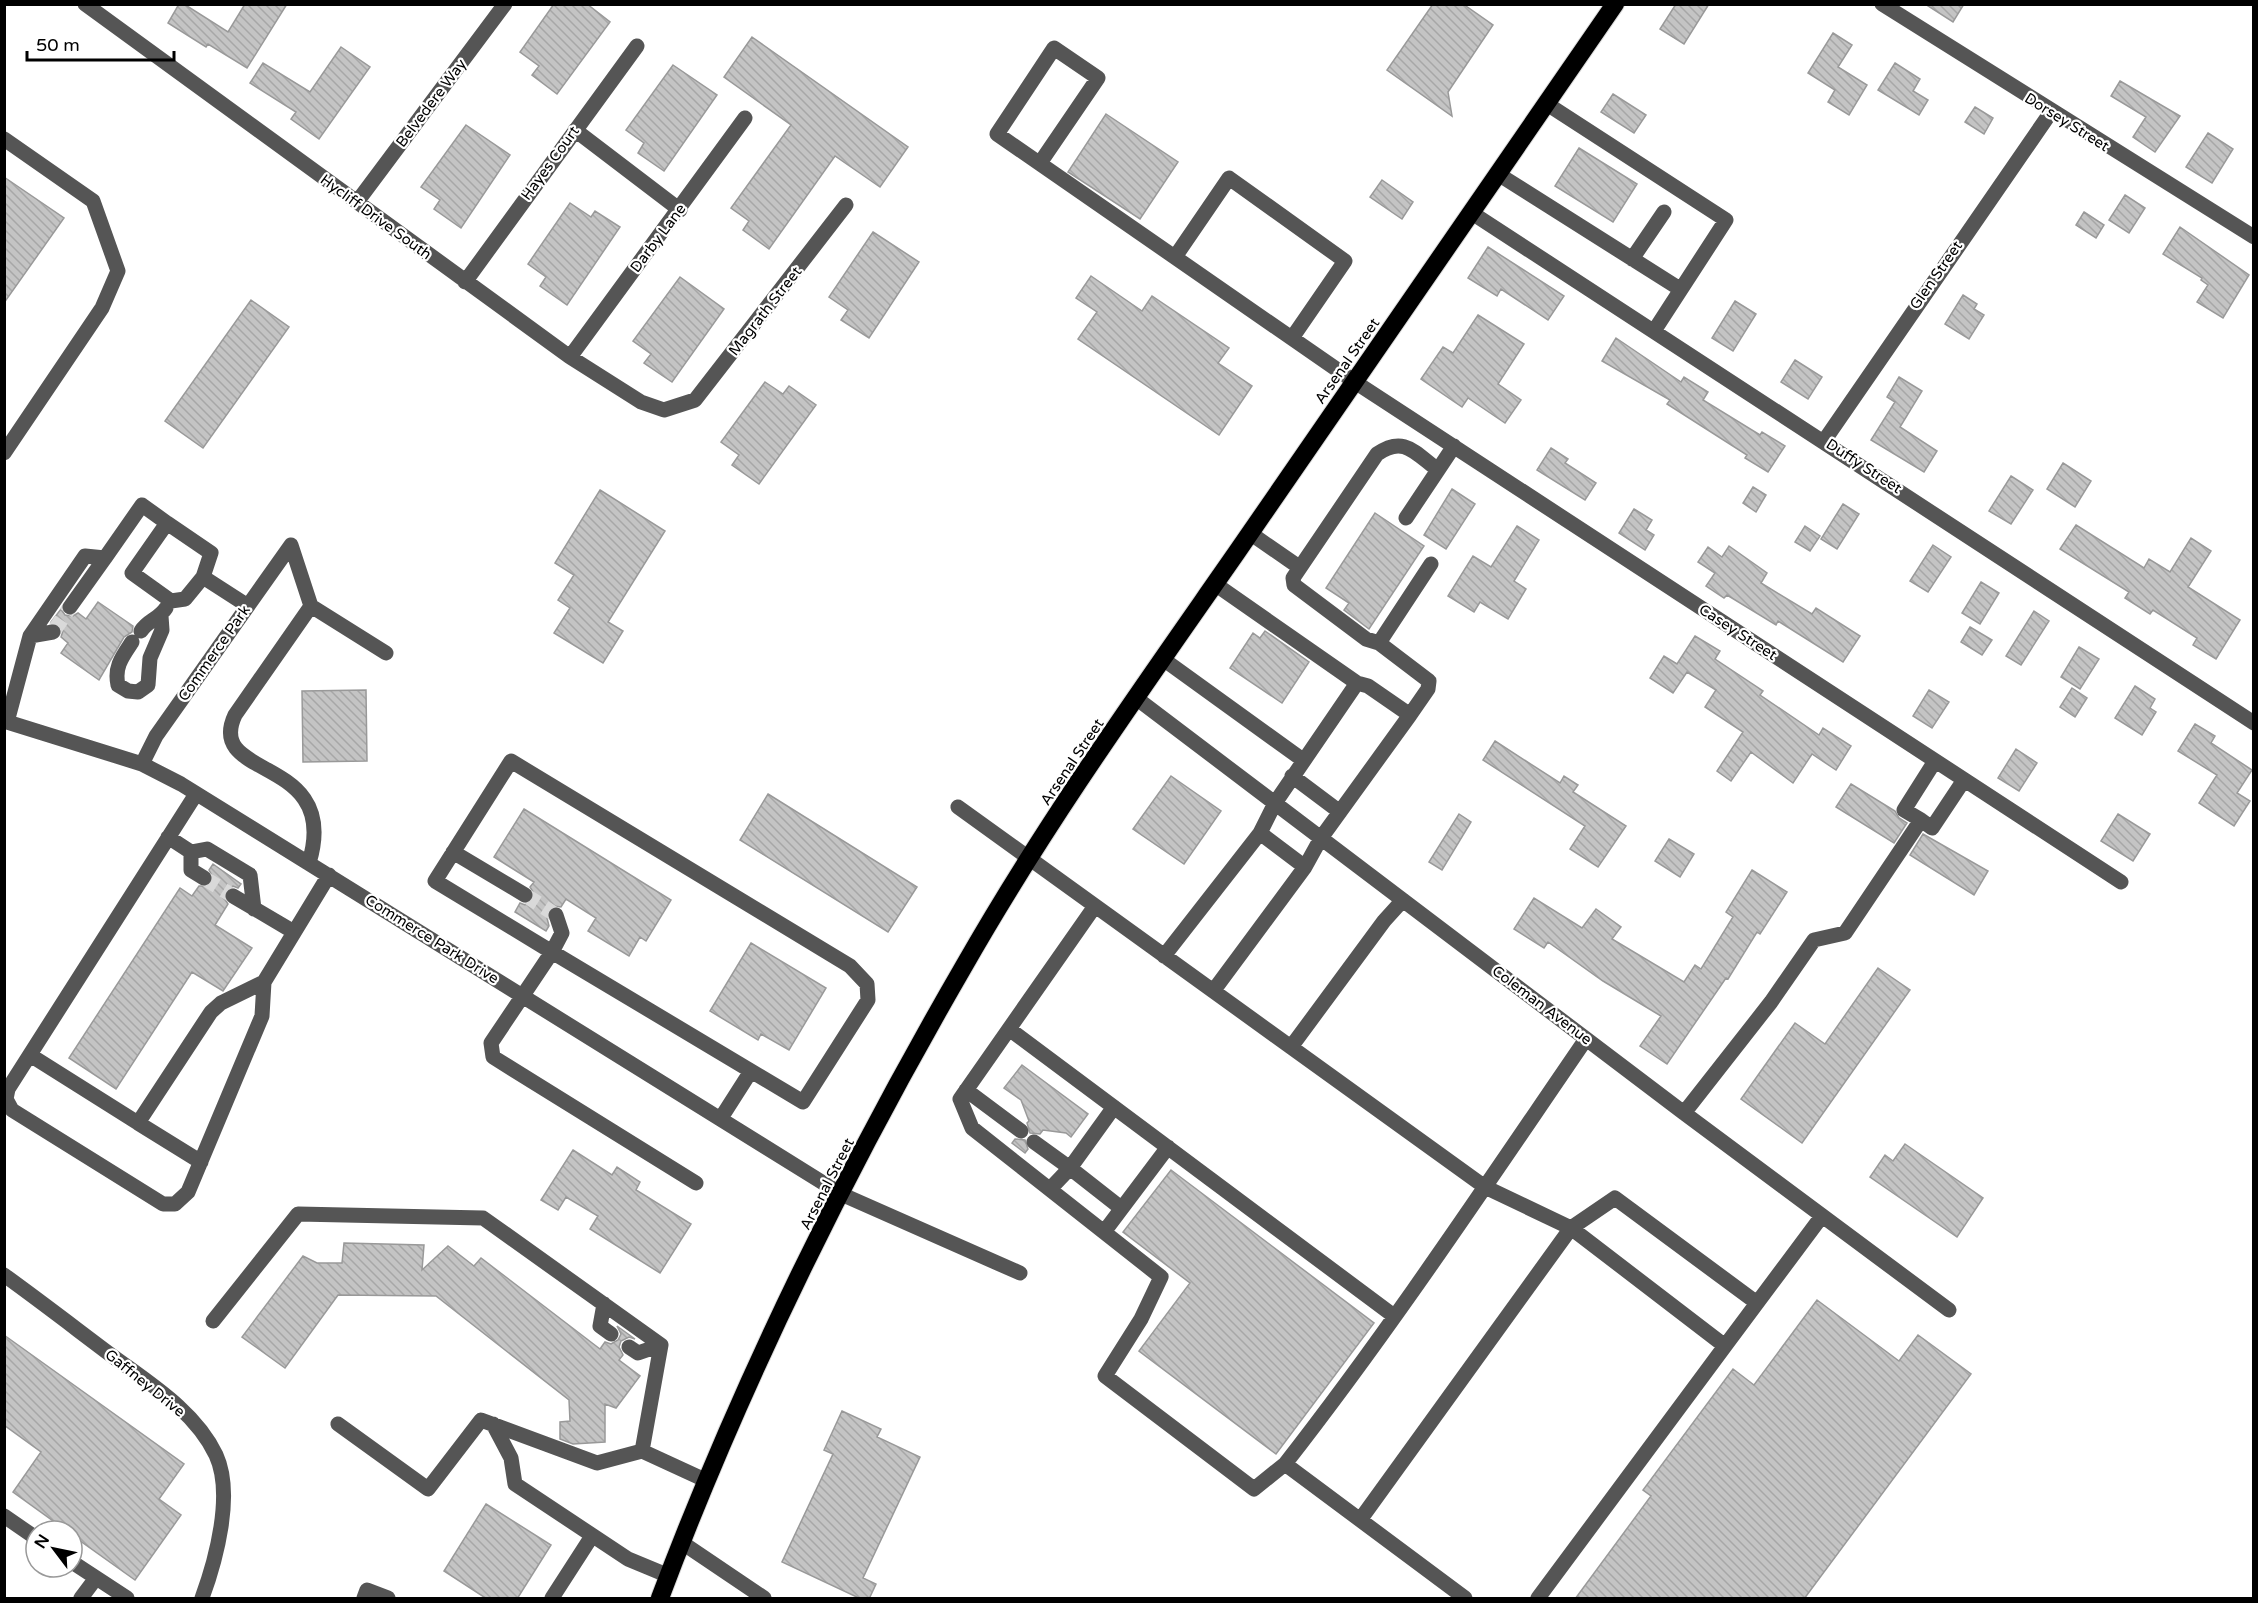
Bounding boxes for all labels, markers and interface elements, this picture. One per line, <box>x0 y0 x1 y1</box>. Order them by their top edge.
scale bar <box>27 24 174 62</box>
text: 50 m <box>36 34 80 56</box>
street label: Belvedere Way <box>392 55 470 151</box>
street label: Dorsey Street <box>2021 89 2113 155</box>
street label: Hayes Court <box>517 122 583 204</box>
street label: Hycliff Drive South <box>317 171 435 263</box>
street label: Darby Lane <box>626 200 690 276</box>
street label: Glen Street <box>1906 237 1966 313</box>
street label: Magrath Street <box>725 263 806 359</box>
street label: Arsenal Street <box>1311 314 1383 407</box>
street label: Duffy Street <box>1823 435 1905 497</box>
street label: Casey Street <box>1696 600 1781 664</box>
street label: Commerce Park <box>174 601 254 705</box>
street label: Arsenal Street <box>1036 715 1108 809</box>
street label: Commerce Park Drive <box>362 891 502 987</box>
street label: Coleman Avenue <box>1488 962 1596 1048</box>
street label: Arsenal Street <box>796 1135 858 1233</box>
street label: Gaffney Drive <box>101 1345 189 1421</box>
north arrow <box>24 1519 84 1579</box>
text: N <box>30 1531 54 1552</box>

